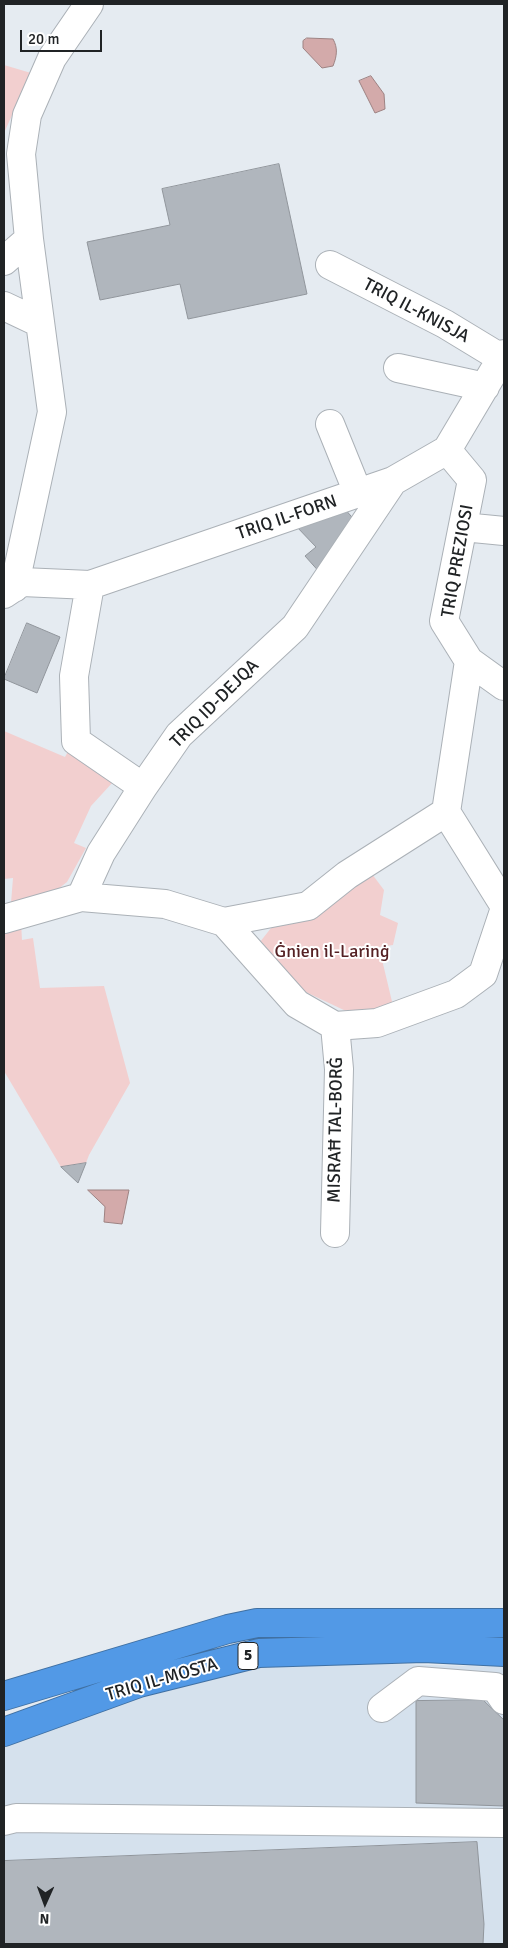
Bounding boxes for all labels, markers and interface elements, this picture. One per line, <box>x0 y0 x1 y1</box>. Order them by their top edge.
scale bar <box>22 20 105 52</box>
text: 20 m <box>28 30 59 48</box>
street label: TRIQ IL-KNISJA <box>359 274 473 348</box>
street label: TRIQ IL-FORN <box>234 491 340 545</box>
street label: TRIQ PREZIOSI <box>437 503 479 619</box>
street label: TRIQ ID-DEJQA <box>166 655 264 753</box>
park label: Ġnien il-Larinġ <box>275 941 389 963</box>
street label: MISRAĦ TAL-BORĠ <box>324 1057 348 1203</box>
road number: 5 <box>238 1642 258 1670</box>
street label: TRIQ IL-MOSTA <box>104 1654 220 1706</box>
north arrow <box>20 1878 70 1928</box>
text: N <box>39 1910 50 1927</box>

